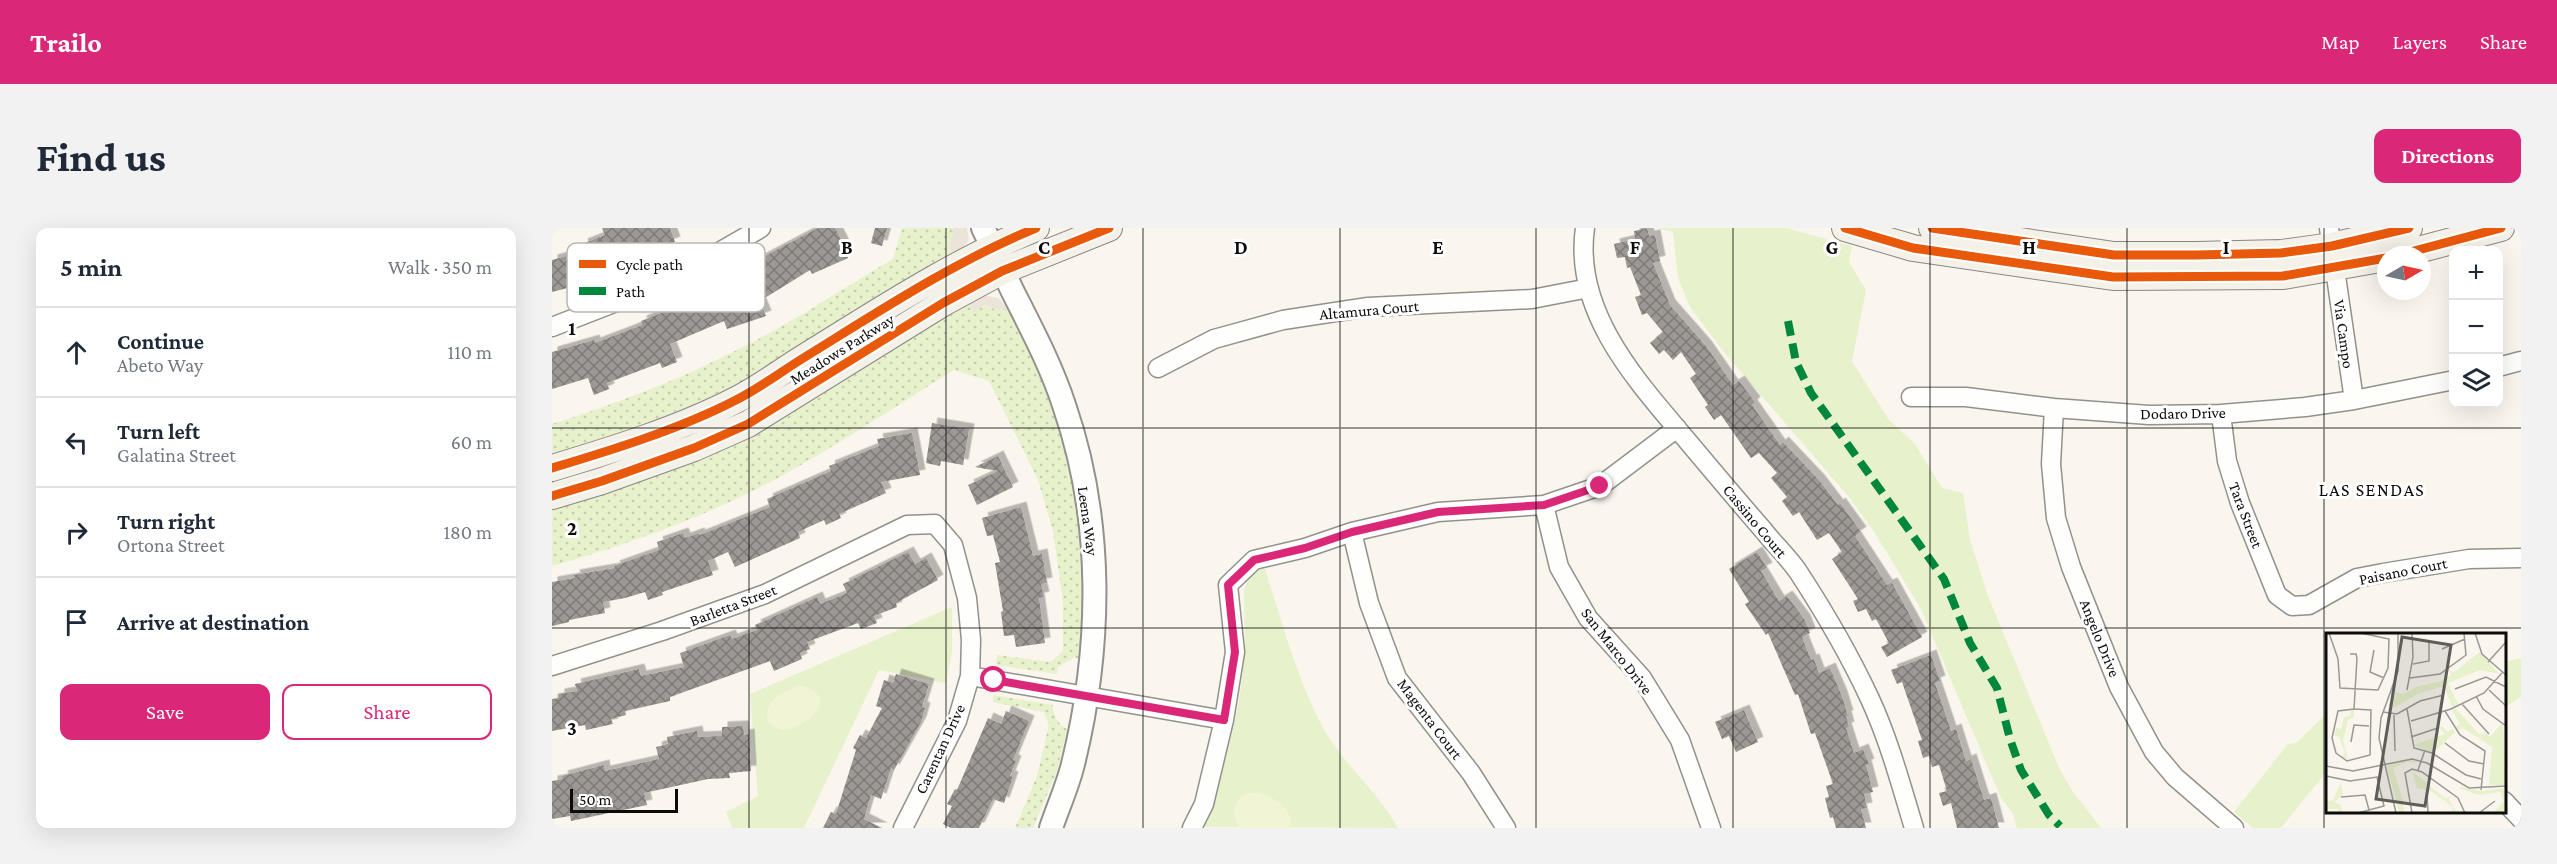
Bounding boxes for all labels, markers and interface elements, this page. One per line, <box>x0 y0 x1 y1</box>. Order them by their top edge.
text: Trailo <box>30 27 102 58</box>
text: Map <box>2321 30 2360 54</box>
text: Layers <box>2393 30 2447 54</box>
text: Share <box>2480 30 2527 54</box>
button: Directions <box>2374 129 2521 183</box>
text: Find us <box>36 133 166 180</box>
text: B <box>841 236 853 258</box>
text: C <box>1038 236 1050 258</box>
text: D <box>1234 236 1248 258</box>
text: E <box>1432 236 1444 258</box>
text: F <box>1630 236 1641 258</box>
text: G <box>1826 236 1839 258</box>
text: H <box>2022 236 2036 258</box>
text: I <box>2223 236 2230 258</box>
legend <box>567 243 765 312</box>
north arrow <box>2377 246 2431 300</box>
map controls <box>2449 246 2503 408</box>
button: + <box>2449 246 2503 300</box>
text: 5 min <box>60 253 122 282</box>
text: Walk · 350 m <box>388 256 492 278</box>
text: Cycle path <box>616 256 683 274</box>
text: Path <box>616 283 646 300</box>
street label: Altamura Court <box>1319 297 1420 323</box>
street label: Via Campo <box>2330 298 2357 370</box>
button: − <box>2449 300 2503 354</box>
street label: Meadows Parkway <box>787 310 898 389</box>
text: 1 <box>568 317 576 339</box>
text: Continue <box>117 329 204 354</box>
icon: ahead <box>60 336 93 369</box>
text: 110 m <box>448 341 492 363</box>
text: Abeto Way <box>117 354 203 376</box>
button: layers <box>2449 354 2503 408</box>
street label: Dodaro Drive <box>2140 404 2226 422</box>
text: Turn left <box>117 419 200 444</box>
icon: left <box>60 426 93 459</box>
text: 60 m <box>451 431 492 453</box>
text: Galatina Street <box>117 444 236 466</box>
route end <box>1586 472 1612 498</box>
street label: Tara Street <box>2226 480 2267 551</box>
district label: LAS SENDAS <box>2319 480 2425 500</box>
street label: Cassino Court <box>1720 481 1791 561</box>
street label: Leena Way <box>1074 485 1101 557</box>
text: Turn right <box>117 509 215 534</box>
icon: right <box>60 516 93 549</box>
text: 2 <box>567 517 577 539</box>
text: 180 m <box>443 521 492 543</box>
text: Ortona Street <box>117 534 225 556</box>
street label: Paisano Court <box>2358 554 2449 588</box>
street label: Barletta Street <box>687 580 779 629</box>
street label: Angelo Drive <box>2076 597 2123 680</box>
street label: San Marco Drive <box>1578 604 1656 698</box>
icon: arrive <box>60 606 93 639</box>
text: Arrive at destination <box>117 610 309 635</box>
inset map <box>2326 633 2506 813</box>
route start <box>980 666 1006 692</box>
street label: Magenta Court <box>1393 675 1466 764</box>
button: Save <box>60 684 270 740</box>
button: Share <box>282 684 492 740</box>
street label: Carentan Drive <box>912 702 968 796</box>
text: 3 <box>567 717 577 739</box>
scale bar <box>570 786 678 814</box>
text: 50 m <box>579 791 611 808</box>

